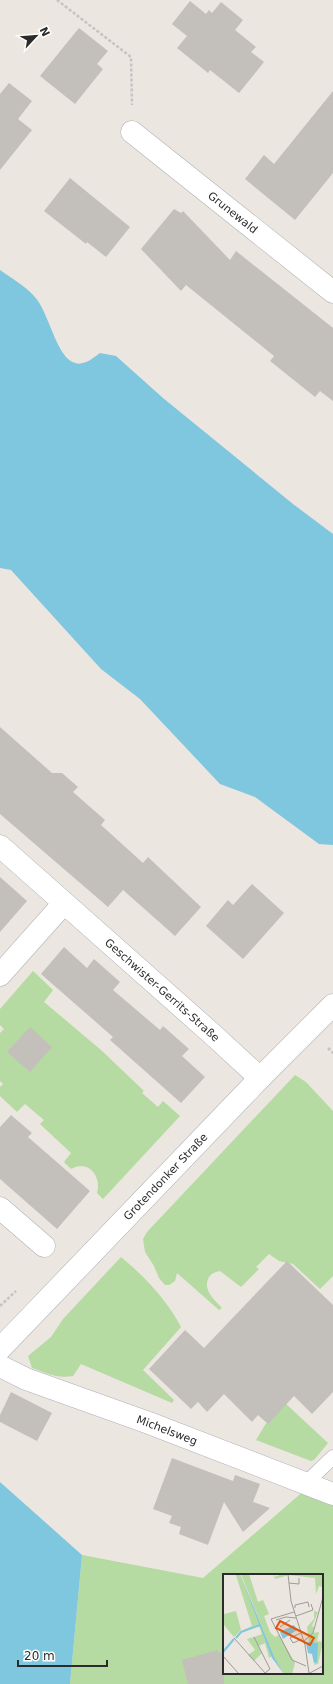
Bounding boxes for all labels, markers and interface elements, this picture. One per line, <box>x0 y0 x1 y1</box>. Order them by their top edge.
north arrow <box>16 16 56 56</box>
text: N <box>37 25 52 39</box>
street label: Grunewald <box>206 189 260 236</box>
street label: Geschwister-Gerrits-Straße <box>102 936 223 1044</box>
street label: Grotendonker Straße <box>121 1130 210 1223</box>
street label: Michelsweg <box>135 1413 199 1448</box>
inset map <box>223 1574 323 1674</box>
scale bar <box>18 1642 107 1668</box>
text: 20 m <box>24 1649 55 1663</box>

